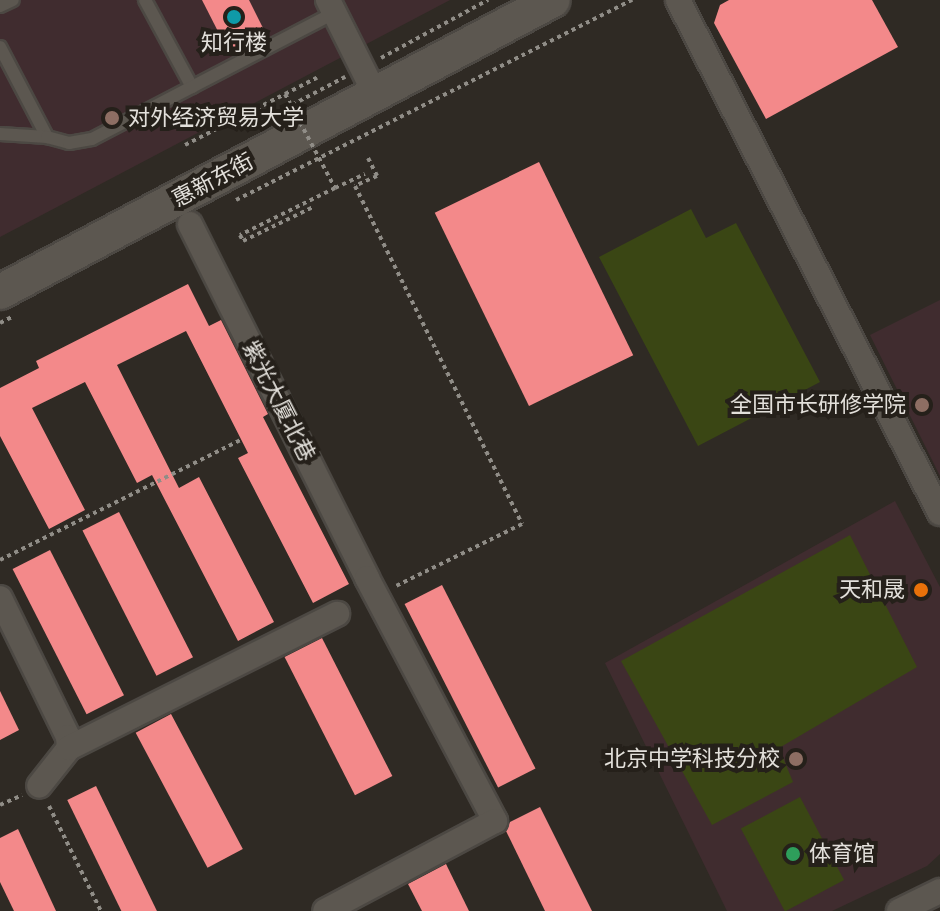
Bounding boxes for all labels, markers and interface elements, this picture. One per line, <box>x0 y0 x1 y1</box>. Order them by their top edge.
marker: 知行楼 <box>225 8 243 26</box>
place label: 知行楼 <box>201 30 267 56</box>
place label: 对外经济贸易大学 <box>128 105 304 131</box>
marker: 对外经济贸易大学 <box>103 109 121 127</box>
street label: 惠新东街 <box>168 148 258 212</box>
street label: 紫光大厦北巷 <box>237 336 321 466</box>
place label: 全国市长研修学院 <box>730 392 906 418</box>
marker: 全国市长研修学院 <box>913 396 931 414</box>
place label: 天和晟 <box>839 577 905 603</box>
marker: 天和晟 <box>912 581 930 599</box>
place label: 北京中学科技分校 <box>604 746 780 772</box>
marker: 北京中学科技分校 <box>787 750 805 768</box>
place label: 体育馆 <box>809 841 875 867</box>
marker: 体育馆 <box>784 845 802 863</box>

